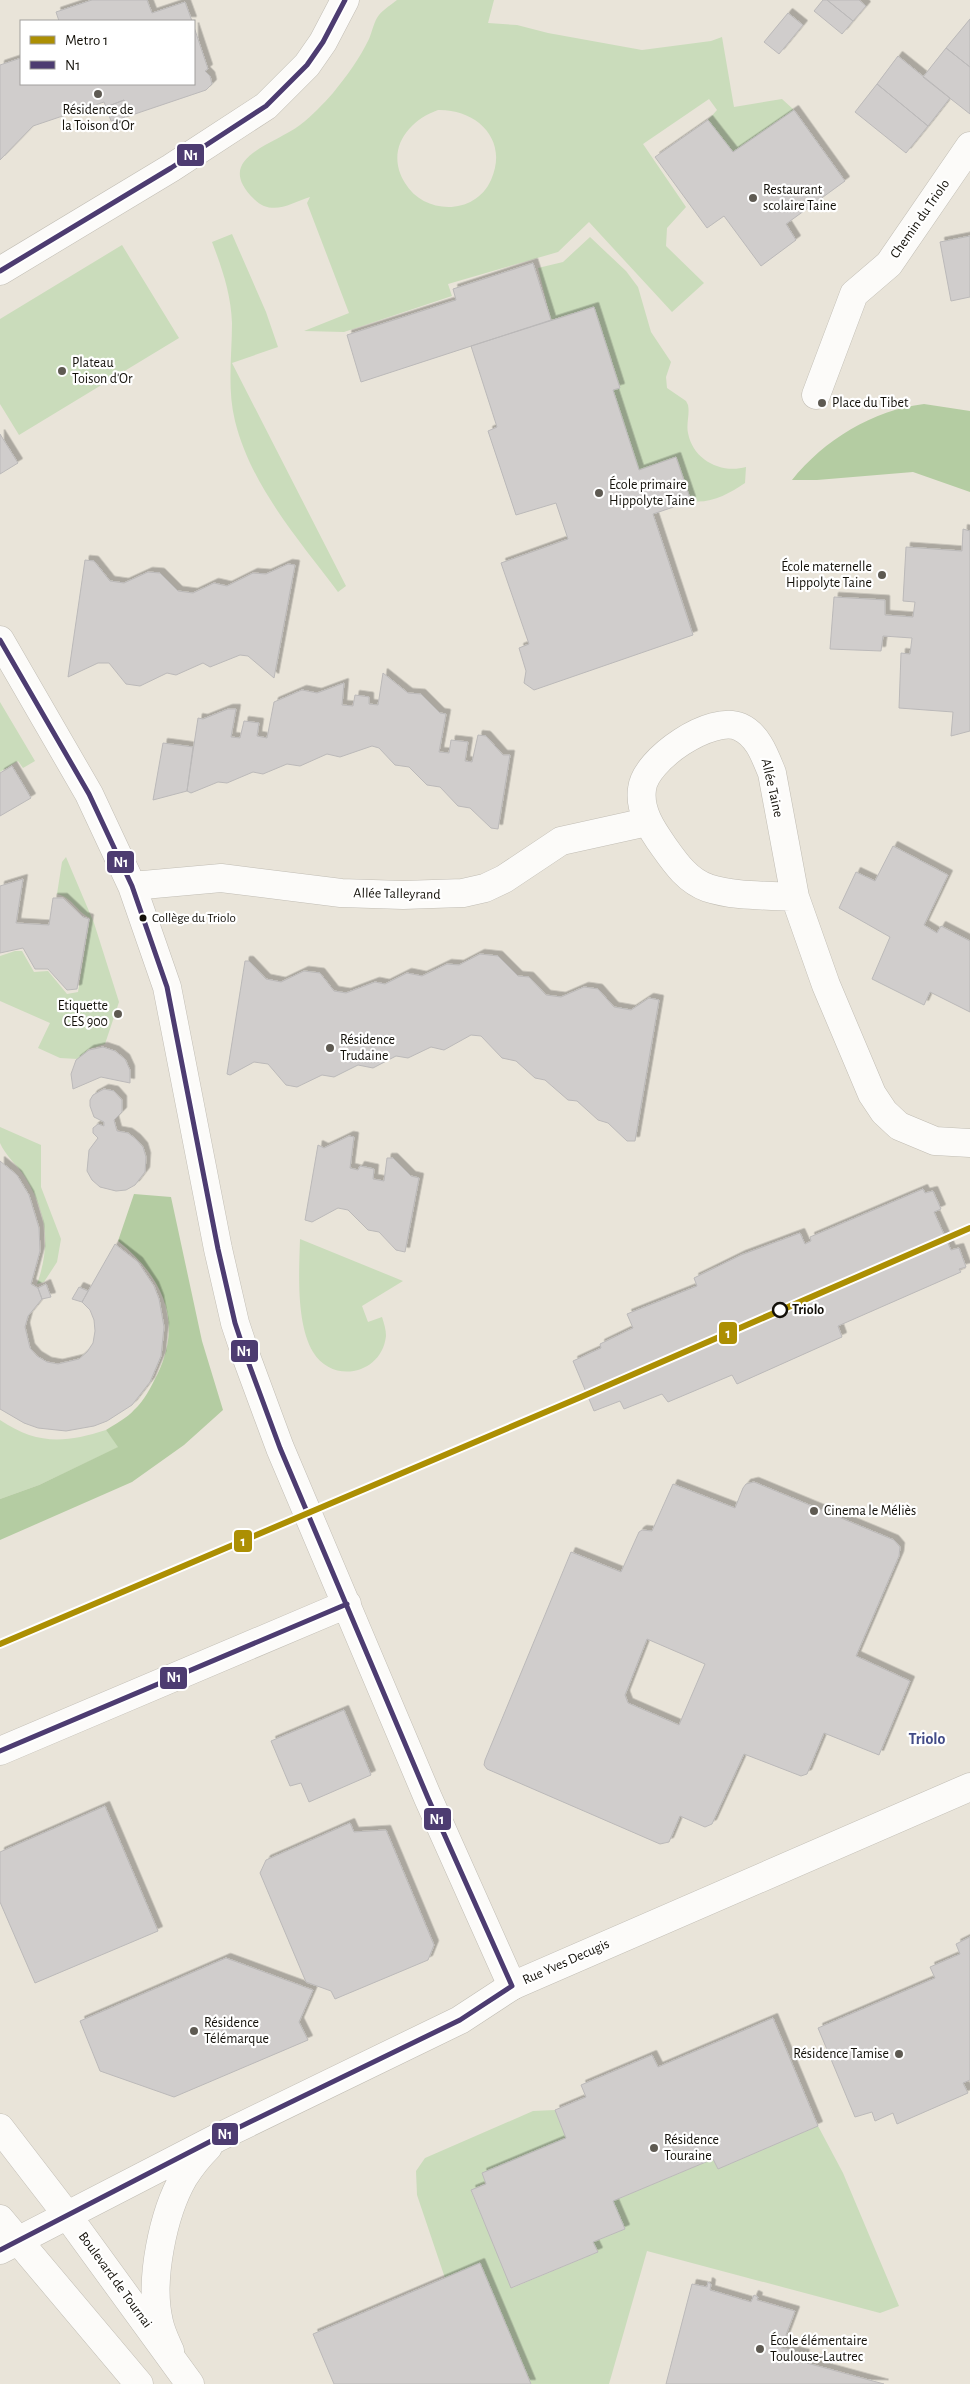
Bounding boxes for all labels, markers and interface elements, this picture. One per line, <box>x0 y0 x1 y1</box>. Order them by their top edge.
legend <box>20 20 195 85</box>
text: Metro 1 <box>65 33 108 48</box>
text: N1 <box>65 58 80 73</box>
marker: Résidence de la Toison d'Or <box>92 88 104 100</box>
place label: Résidence de la Toison d'Or <box>62 103 135 133</box>
line badge: N1 <box>176 143 205 167</box>
text: N1 <box>184 149 198 163</box>
street label: Chemin du Triolo <box>888 177 952 261</box>
place label: Restaurant scolaire Taine <box>763 183 837 213</box>
marker: Restaurant scolaire Taine <box>747 192 759 204</box>
place label: Plateau Toison d'Or <box>72 356 133 386</box>
marker: Plateau Toison d'Or <box>56 365 68 377</box>
place label: Place du Tibet <box>832 396 909 410</box>
marker: Place du Tibet <box>816 397 828 409</box>
place label: École primaire Hippolyte Taine <box>609 475 695 508</box>
marker: École primaire Hippolyte Taine <box>593 487 605 499</box>
place label: École maternelle Hippolyte Taine <box>781 557 872 590</box>
marker: École maternelle Hippolyte Taine <box>876 569 888 581</box>
street label: Allée Taine <box>758 757 786 819</box>
line badge: N1 <box>106 850 135 874</box>
text: N1 <box>114 856 128 870</box>
street label: Allée Talleyrand <box>353 886 441 902</box>
place label: Collège du Triolo <box>152 912 236 925</box>
marker: Collège du Triolo <box>138 913 148 923</box>
place label: Etiquette CES 900 <box>58 999 108 1029</box>
marker: Etiquette CES 900 <box>112 1008 124 1020</box>
place label: Résidence Trudaine <box>340 1033 395 1063</box>
marker: Résidence Trudaine <box>324 1042 336 1054</box>
marker: Triolo <box>772 1302 788 1318</box>
place label: Triolo <box>792 1303 824 1317</box>
line badge: 1 <box>718 1321 738 1345</box>
text: 1 <box>725 1327 731 1341</box>
line badge: N1 <box>230 1339 259 1363</box>
text: N1 <box>237 1345 251 1359</box>
place label: Cinema le Méliès <box>824 1504 916 1518</box>
marker: Cinema le Méliès <box>808 1505 820 1517</box>
line badge: 1 <box>233 1529 253 1553</box>
text: 1 <box>240 1535 246 1549</box>
line badge: N1 <box>159 1666 188 1690</box>
text: N1 <box>167 1671 181 1685</box>
district label: Triolo <box>909 1731 946 1747</box>
line badge: N1 <box>423 1807 452 1831</box>
text: N1 <box>430 1813 444 1827</box>
street label: Rue Yves Decugis <box>521 1937 611 1987</box>
place label: Résidence Télémarque <box>204 2016 269 2046</box>
marker: Résidence Télémarque <box>188 2025 200 2037</box>
place label: Résidence Tamise <box>793 2047 889 2061</box>
marker: Résidence Tamise <box>893 2048 905 2060</box>
line badge: N1 <box>211 2122 239 2146</box>
text: N1 <box>218 2128 232 2142</box>
place label: Résidence Touraine <box>664 2133 719 2163</box>
marker: Résidence Touraine <box>648 2142 660 2154</box>
street label: Boulevard de Tournai <box>76 2229 154 2331</box>
place label: École élémentaire Toulouse-Lautrec <box>770 2331 867 2364</box>
marker: École élémentaire Toulouse-Lautrec <box>754 2343 766 2355</box>

